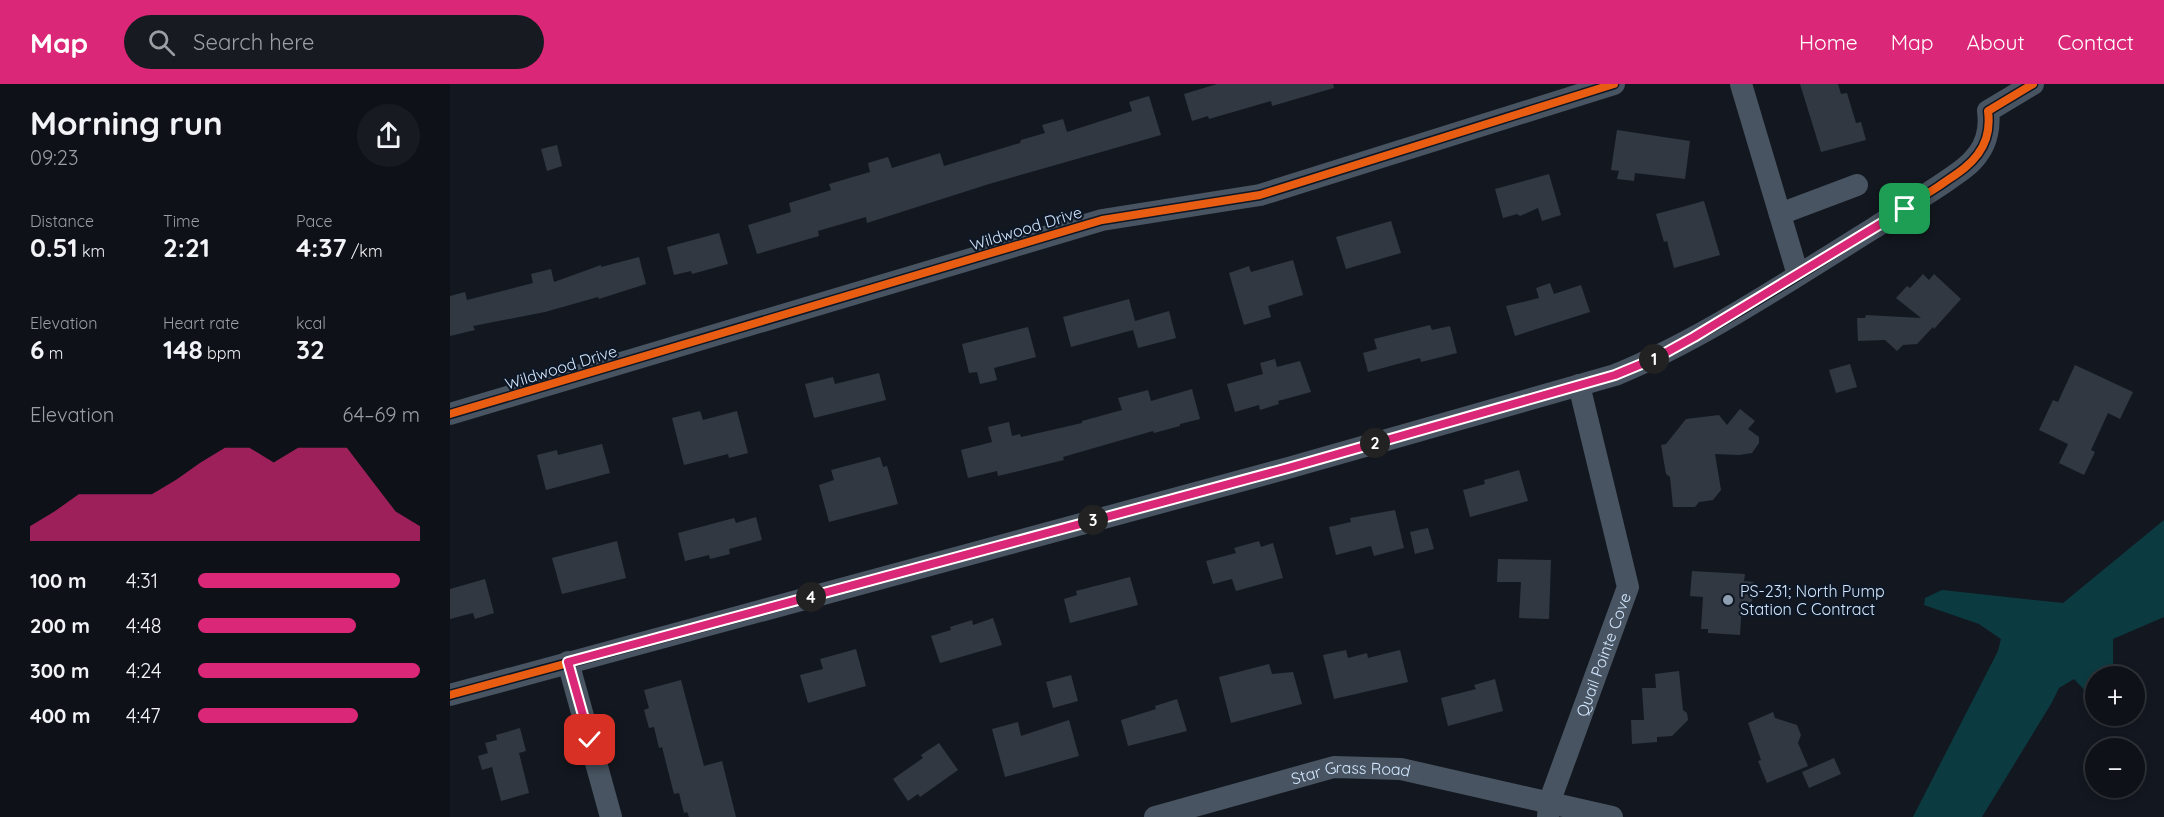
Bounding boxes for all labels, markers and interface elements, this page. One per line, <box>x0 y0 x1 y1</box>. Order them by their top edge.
search box <box>124 15 544 69</box>
text: Map <box>30 25 88 60</box>
icon: search <box>145 26 178 59</box>
text: Search here <box>193 28 315 56</box>
text: Home <box>1799 29 1858 55</box>
text: Map <box>1891 29 1934 55</box>
text: About <box>1967 29 2025 55</box>
text: Contact <box>2058 29 2134 55</box>
text: Morning run <box>30 102 223 143</box>
button: share <box>357 104 420 167</box>
text: 09:23 <box>30 145 78 170</box>
pin <box>1879 183 1930 234</box>
icon: arrive <box>1888 192 1921 225</box>
street label: Wildwood Drive <box>968 201 1084 255</box>
text: Distance <box>30 211 94 231</box>
text: Time <box>163 211 200 231</box>
text: Pace <box>296 211 332 231</box>
text: 0.51 <box>30 231 78 264</box>
text: 2:21 <box>163 231 210 264</box>
text: 4:37 <box>296 231 347 264</box>
text: km <box>78 241 105 261</box>
text: /km <box>347 241 383 261</box>
text: Elevation <box>30 313 97 333</box>
text: Heart rate <box>163 313 239 333</box>
text: kcal <box>296 313 326 333</box>
text: 6 <box>30 333 44 366</box>
text: 148 <box>163 333 203 366</box>
text: 32 <box>296 333 325 366</box>
street label: Wildwood Drive <box>503 340 619 394</box>
text: m <box>44 343 63 363</box>
text: bpm <box>203 343 241 363</box>
pin: 1 <box>1639 344 1669 374</box>
text: 1 <box>1651 349 1657 369</box>
text: Elevation <box>30 402 114 427</box>
text: 64–69 m <box>343 402 420 427</box>
pin: 2 <box>1360 428 1390 458</box>
text: 2 <box>1370 433 1380 453</box>
pin: 3 <box>1078 505 1108 535</box>
text: 3 <box>1089 510 1097 530</box>
text: 100 m <box>30 568 86 593</box>
text: 4:31 <box>126 568 158 593</box>
place label: PS-231; North Pump Station C Contract <box>1740 581 1885 619</box>
pin: 4 <box>796 582 826 612</box>
text: 4 <box>806 587 816 607</box>
street label: Quail Pointe Cove <box>1571 590 1635 719</box>
marker: PS-231; North Pump Station C Contract <box>1721 593 1735 607</box>
text: 200 m <box>30 613 90 638</box>
text: 4:48 <box>126 613 162 638</box>
text: 300 m <box>30 658 89 683</box>
text: 4:24 <box>126 658 162 683</box>
map controls <box>2085 666 2145 798</box>
button: + <box>2085 666 2145 726</box>
text: 400 m <box>30 703 90 728</box>
text: 4:47 <box>126 703 160 728</box>
pin <box>564 714 615 765</box>
icon: check <box>573 723 606 756</box>
button: − <box>2085 738 2145 798</box>
street label: Star Grass Road <box>1289 757 1412 789</box>

